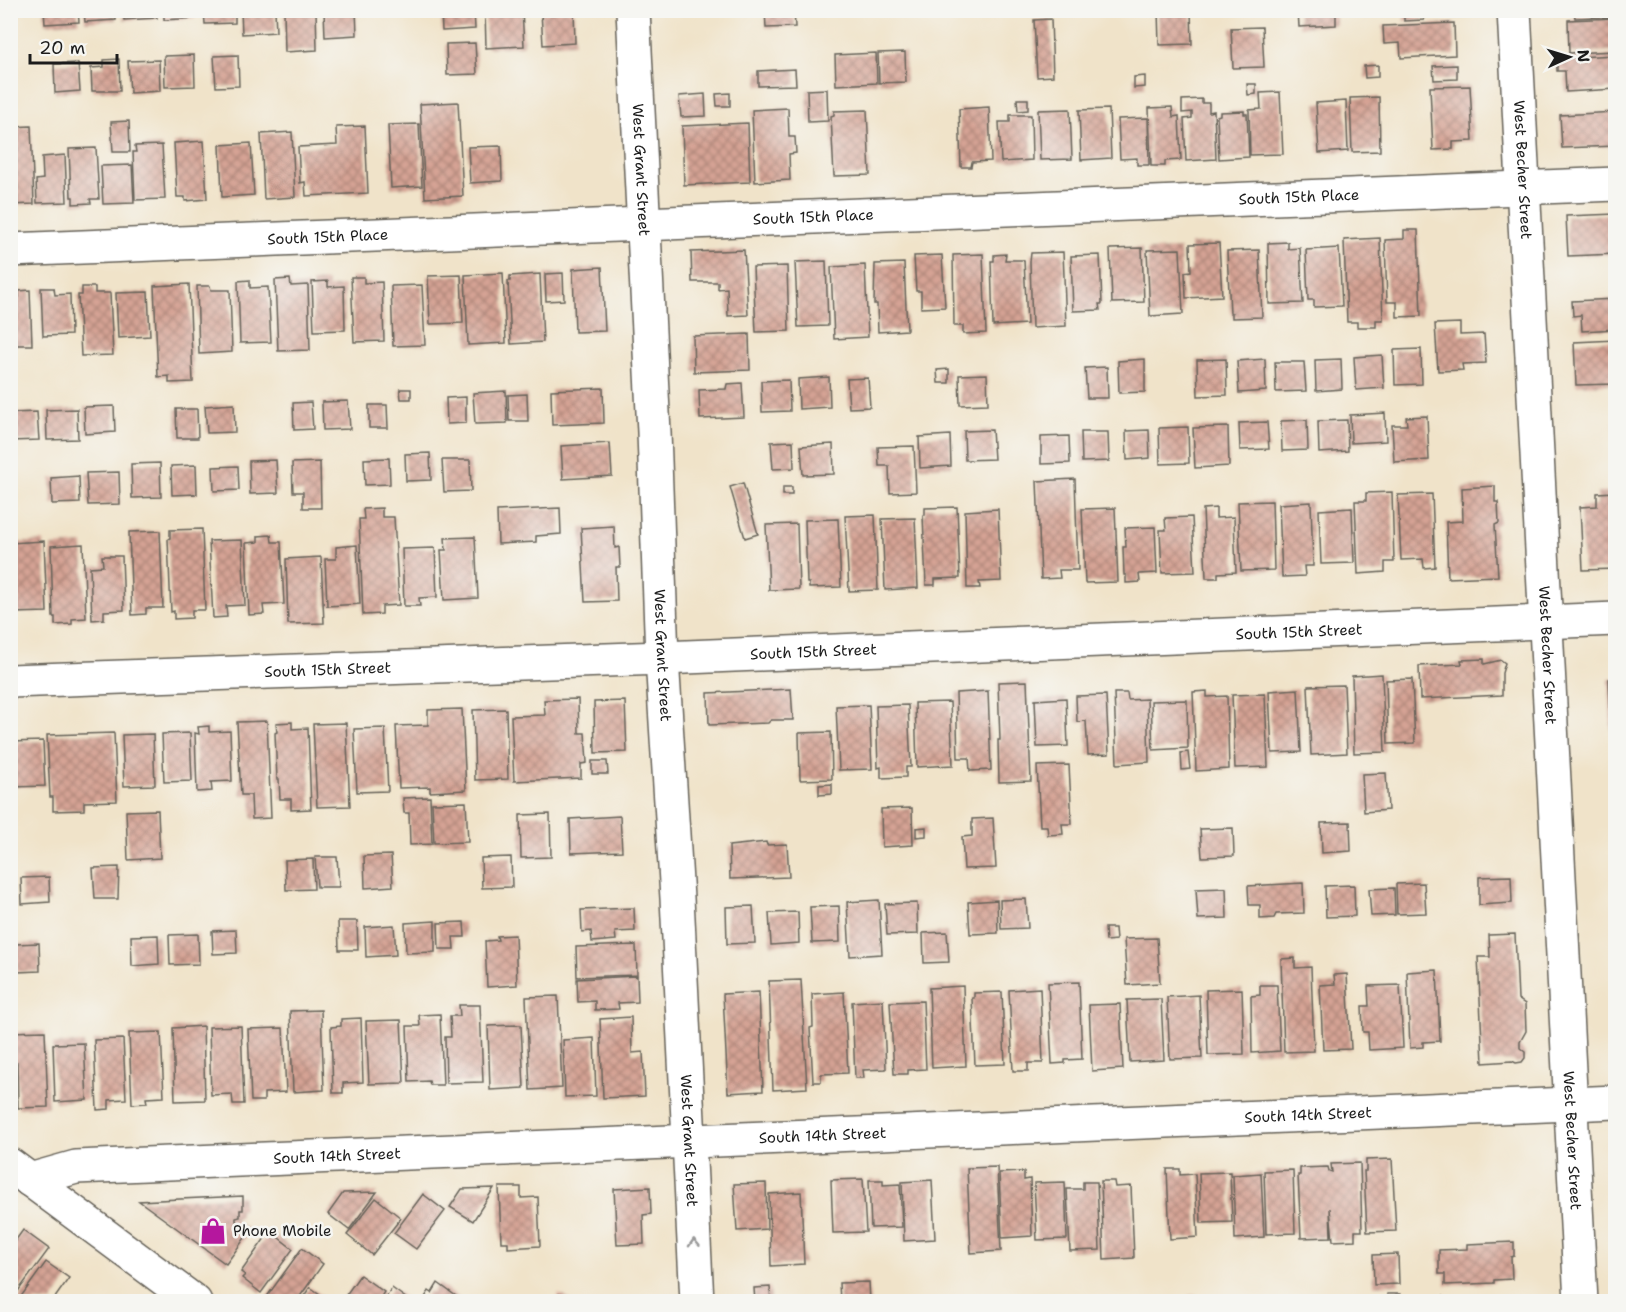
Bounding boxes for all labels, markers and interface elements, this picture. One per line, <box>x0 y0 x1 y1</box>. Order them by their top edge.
scale bar <box>30 27 117 65</box>
north arrow <box>1539 27 1599 87</box>
text: 20 m <box>39 36 85 60</box>
text: N <box>1573 49 1594 63</box>
street label: West Becher Street <box>1509 100 1536 240</box>
street label: West Grant Street <box>628 103 654 237</box>
street label: South 15th Place <box>1238 185 1360 210</box>
street label: South 15th Place <box>752 205 874 229</box>
street label: South 15th Place <box>267 224 389 249</box>
street label: West Becher Street <box>1534 585 1561 725</box>
street label: West Grant Street <box>650 589 676 722</box>
street label: South 15th Street <box>1235 619 1363 645</box>
street label: South 15th Street <box>750 639 877 664</box>
street label: South 15th Street <box>264 658 392 682</box>
street label: West Becher Street <box>1559 1070 1586 1210</box>
street label: West Grant Street <box>676 1074 702 1207</box>
street label: South 14th Street <box>1244 1102 1372 1128</box>
street label: South 14th Street <box>758 1123 887 1148</box>
street label: South 14th Street <box>273 1143 401 1169</box>
shop icon: Phone Mobile <box>198 1216 228 1246</box>
place label: Phone Mobile <box>233 1221 331 1241</box>
one-way arrow <box>687 1239 700 1248</box>

